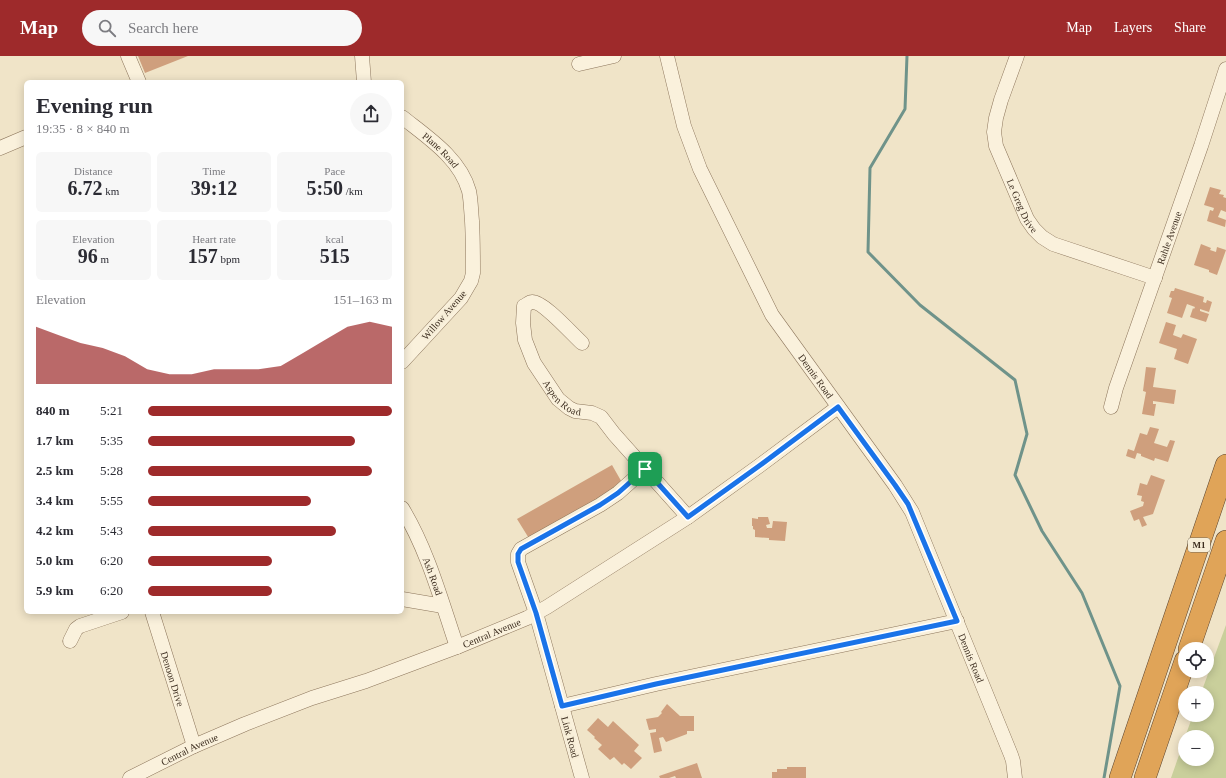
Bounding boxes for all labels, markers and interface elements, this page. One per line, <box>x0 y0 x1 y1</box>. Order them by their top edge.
search box <box>82 10 362 46</box>
text: Map <box>20 17 58 38</box>
icon: search <box>96 17 118 39</box>
text: Search here <box>128 20 198 36</box>
text: Map <box>1066 20 1092 35</box>
text: Layers <box>1114 20 1152 35</box>
text: Share <box>1174 20 1206 35</box>
text: Evening run <box>36 93 153 118</box>
button: share <box>350 93 392 135</box>
text: 19:35 · 8 × 840 m <box>36 121 130 136</box>
street label: Plane Road <box>421 130 461 170</box>
text: Distance <box>74 165 113 177</box>
text: Time <box>203 165 225 177</box>
text: Pace <box>324 165 345 177</box>
text: 6.72 <box>67 177 102 199</box>
text: 39:12 <box>191 177 237 199</box>
text: 5:50 <box>306 177 343 199</box>
street label: Le Greg Drive <box>1005 177 1040 235</box>
text: km <box>102 185 119 197</box>
text: /km <box>343 185 363 197</box>
street label: Rahle Avenue <box>1154 209 1183 266</box>
text: Elevation <box>72 233 114 245</box>
text: Heart rate <box>192 233 236 245</box>
text: kcal <box>325 233 344 245</box>
text: 96 <box>78 245 98 267</box>
text: 157 <box>188 245 218 267</box>
text: 515 <box>320 245 350 267</box>
text: m <box>98 253 109 265</box>
text: bpm <box>218 253 240 265</box>
street label: Willow Avenue <box>420 288 469 342</box>
text: Elevation <box>36 292 86 307</box>
text: 151–163 m <box>333 292 392 307</box>
street label: Dennis Road <box>796 352 836 400</box>
street label: Aspen Road <box>541 377 582 417</box>
text: 840 m <box>36 403 70 418</box>
text: 5:21 <box>100 403 123 418</box>
text: 1.7 km <box>36 433 74 448</box>
text: 5:35 <box>100 433 123 448</box>
pin <box>628 452 662 486</box>
icon: arrive <box>634 458 656 480</box>
text: 2.5 km <box>36 463 74 478</box>
text: 5:28 <box>100 463 123 478</box>
text: 3.4 km <box>36 493 74 508</box>
text: 5:55 <box>100 493 123 508</box>
text: 4.2 km <box>36 523 74 538</box>
text: 5:43 <box>100 523 123 538</box>
road number: M1 <box>1188 538 1210 552</box>
text: 5.0 km <box>36 553 74 568</box>
text: 6:20 <box>100 553 123 568</box>
street label: Ash Road <box>421 555 445 597</box>
text: 5.9 km <box>36 583 74 598</box>
text: 6:20 <box>100 583 123 598</box>
street label: Central Avenue <box>461 616 523 650</box>
street label: Dennis Road <box>957 632 986 684</box>
map controls <box>1178 642 1214 766</box>
button: locate <box>1178 642 1214 678</box>
street label: Denoon Drive <box>159 650 187 708</box>
button: + <box>1178 686 1214 722</box>
street label: Link Road <box>559 715 581 759</box>
button: − <box>1178 730 1214 766</box>
street label: Central Avenue <box>159 731 220 767</box>

